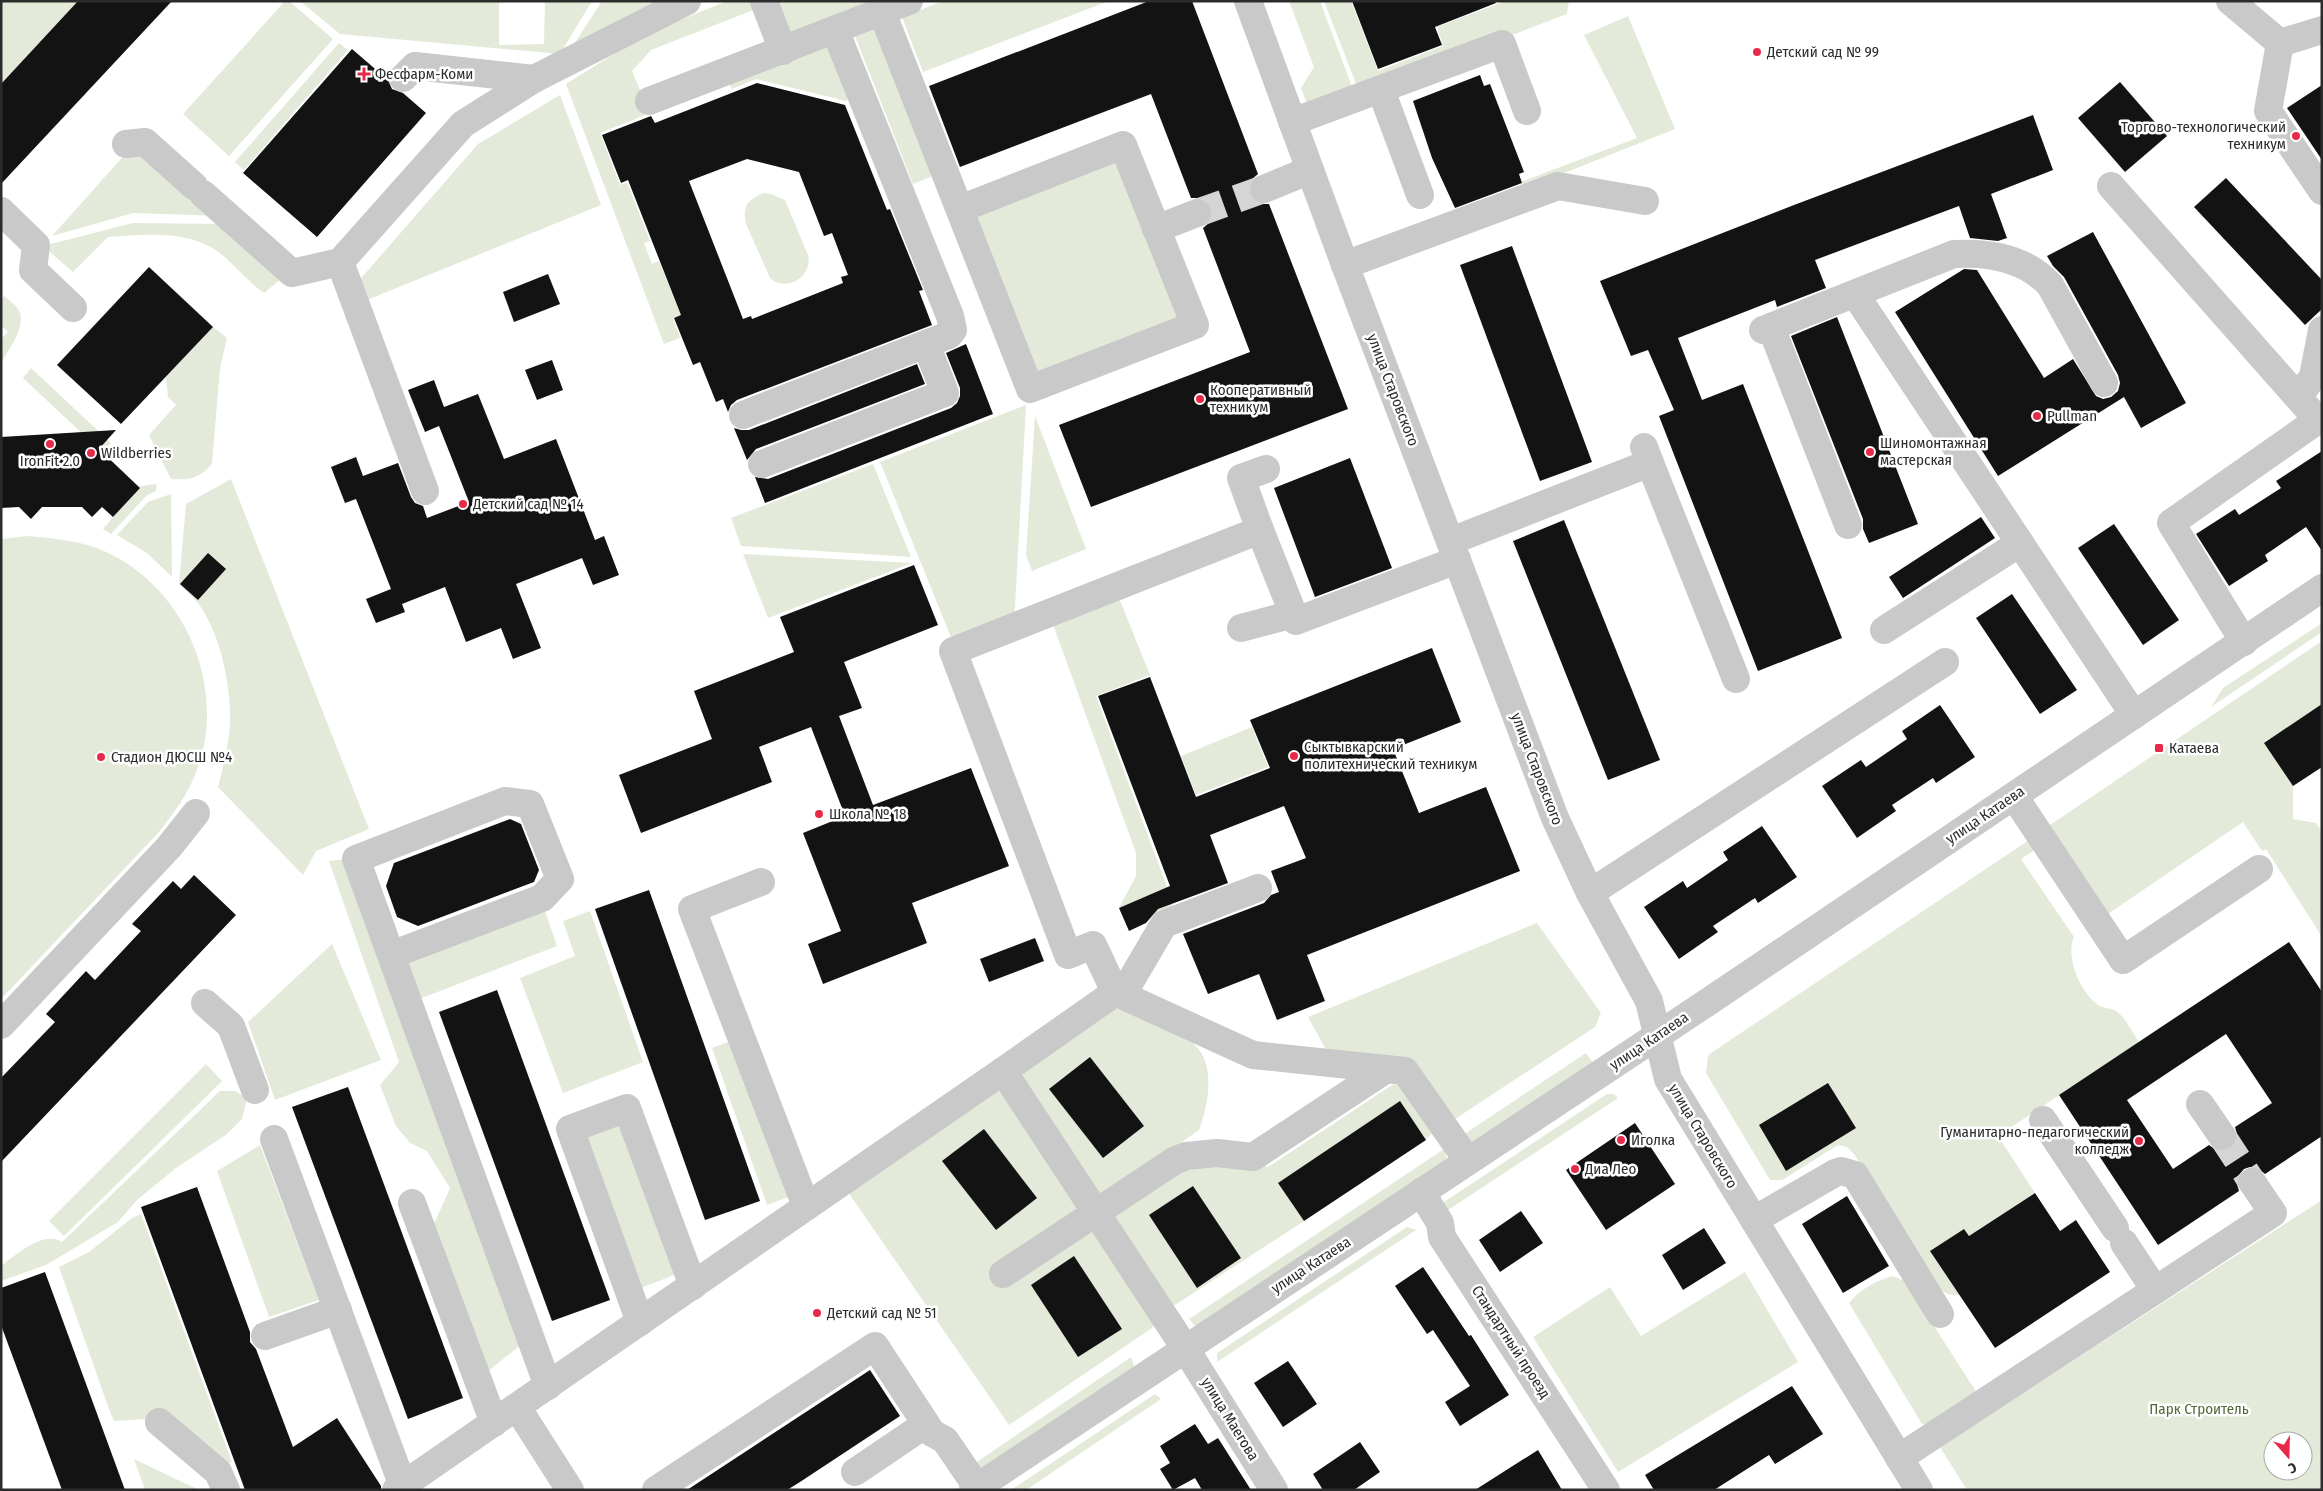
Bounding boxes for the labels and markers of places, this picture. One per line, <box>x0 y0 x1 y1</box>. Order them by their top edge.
place label: Детский сад № 99 <box>1766 43 1879 61</box>
marker: Детский сад № 99 <box>1751 46 1763 58</box>
place label: Фесфарм-Коми <box>375 65 473 83</box>
marker: Фесфарм-Коми <box>357 67 371 81</box>
place label: Торгово-технологический техникум <box>2121 118 2286 153</box>
marker: Торгово-технологический техникум <box>2290 130 2302 142</box>
place label: Кооперативный техникум <box>1210 381 1312 416</box>
marker: Кооперативный техникум <box>1194 393 1206 405</box>
place label: Pullman <box>2047 407 2097 425</box>
marker: Pullman <box>2031 410 2043 422</box>
place label: Шиномонтажная мастерская <box>1880 434 1987 469</box>
marker: IronFit 2.0 <box>44 438 56 450</box>
place label: Wildberries <box>101 444 171 462</box>
marker: Шиномонтажная мастерская <box>1864 446 1876 458</box>
marker: Wildberries <box>85 447 97 459</box>
place label: IronFit 2.0 <box>20 452 80 470</box>
place label: Детский сад № 14 <box>472 495 584 513</box>
marker: Детский сад № 14 <box>457 498 469 510</box>
place label: Сыктывкарский политехнический техникум <box>1304 738 1477 773</box>
place label: Катаева <box>2169 739 2219 757</box>
marker: Катаева <box>2153 742 2165 754</box>
place label: Стадион ДЮСШ №4 <box>111 748 232 766</box>
marker: Сыктывкарский политехнический техникум <box>1288 750 1300 762</box>
marker: Стадион ДЮСШ №4 <box>95 751 107 763</box>
place label: Школа № 18 <box>829 805 907 823</box>
marker: Школа № 18 <box>813 808 825 820</box>
place label: Гуманитарно-педагогический колледж <box>1940 1123 2129 1158</box>
place label: Иголка <box>1631 1131 1675 1149</box>
marker: Иголка <box>1615 1134 1627 1146</box>
marker: Гуманитарно-педагогический колледж <box>2133 1135 2145 1147</box>
place label: Диа Лео <box>1584 1160 1637 1178</box>
marker: Диа Лео <box>1569 1163 1581 1175</box>
place label: Детский сад № 51 <box>826 1304 937 1322</box>
marker: Детский сад № 51 <box>811 1307 823 1319</box>

